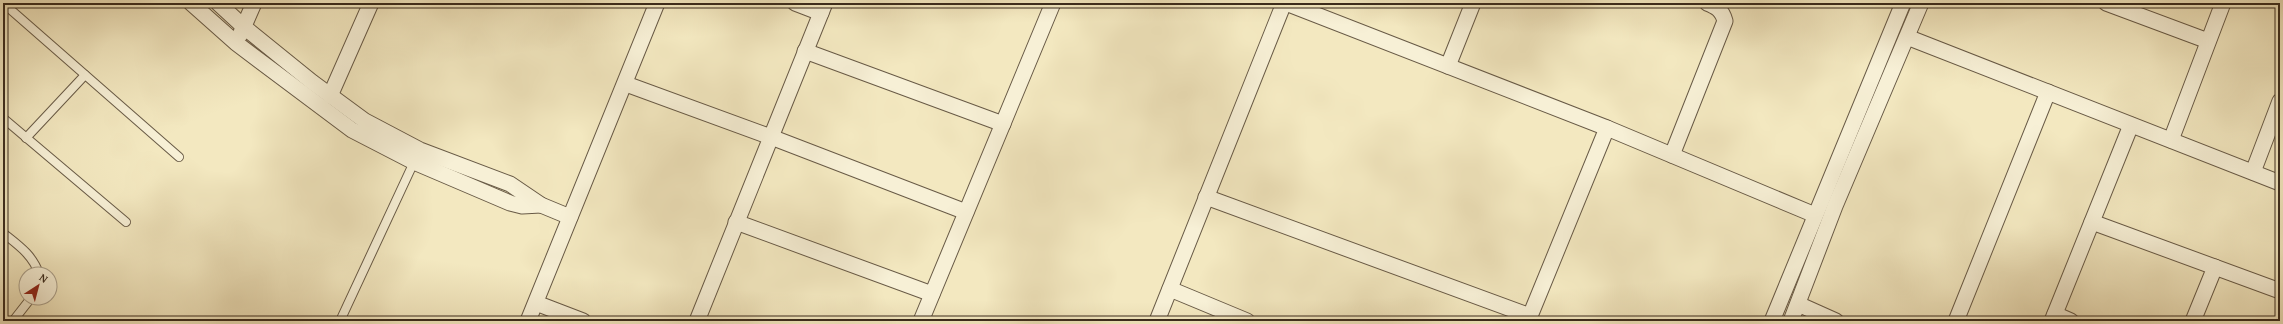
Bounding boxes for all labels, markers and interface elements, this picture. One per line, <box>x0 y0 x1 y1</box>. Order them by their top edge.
north arrow <box>18 266 58 306</box>
text: N <box>36 269 52 287</box>

